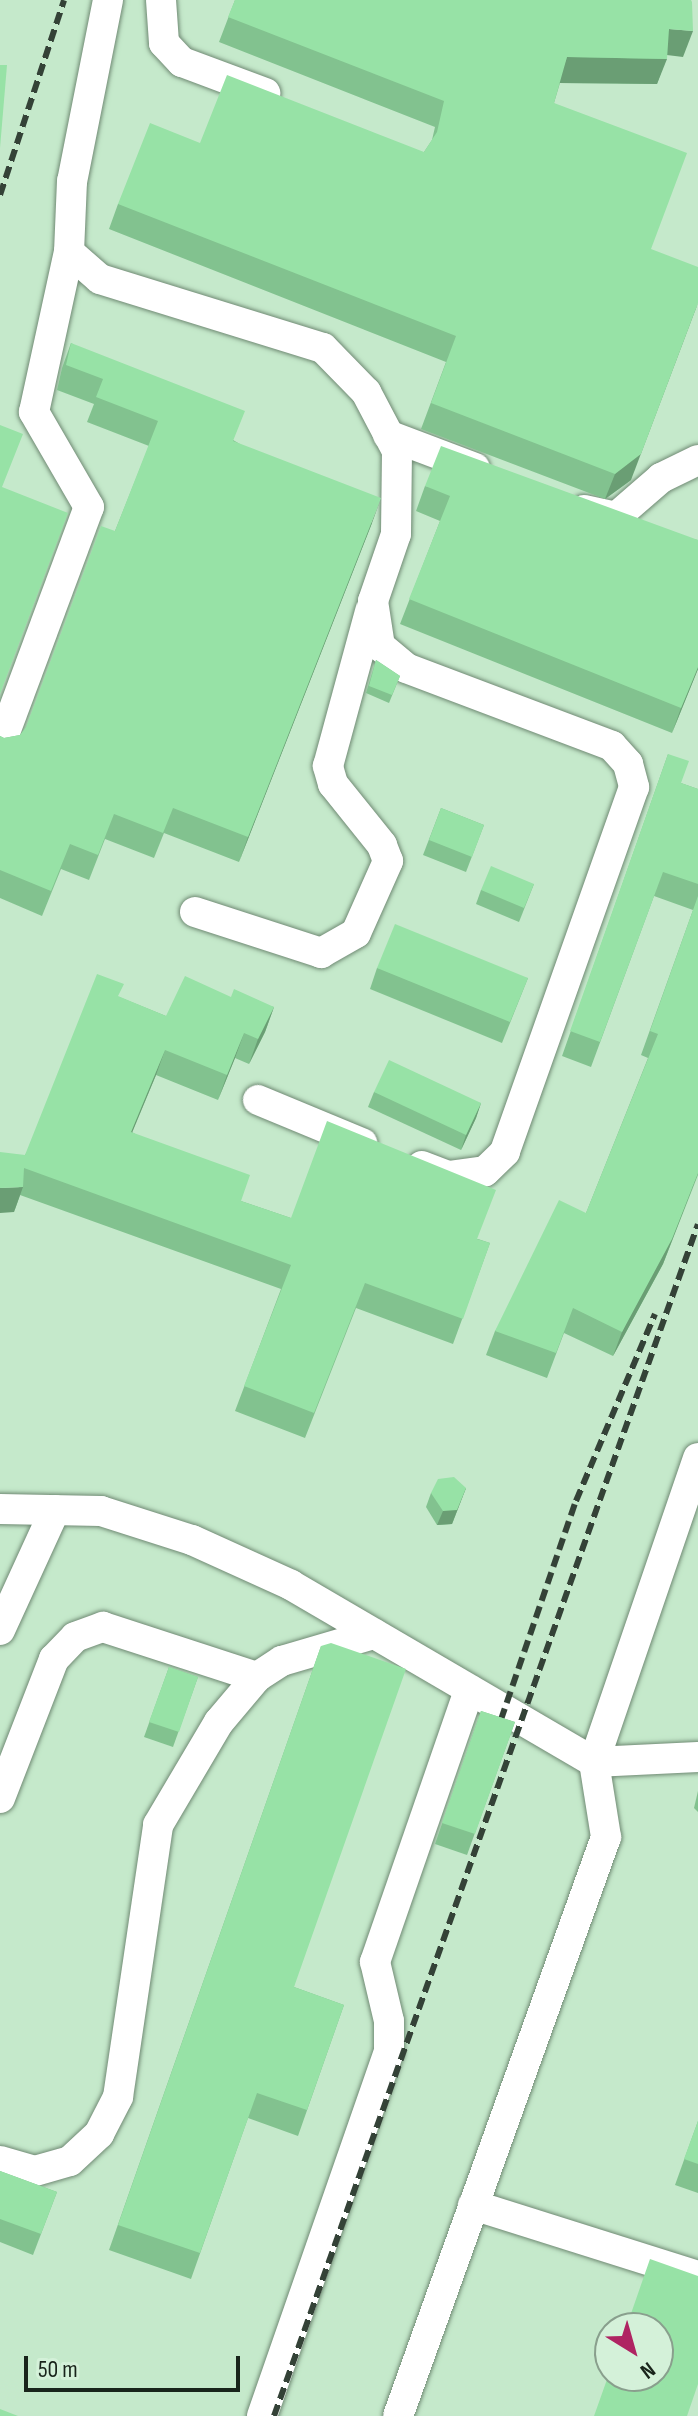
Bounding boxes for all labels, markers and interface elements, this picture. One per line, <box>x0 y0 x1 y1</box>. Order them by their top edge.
north arrow <box>594 2312 674 2392</box>
scale bar <box>28 2340 244 2390</box>
text: 50 m <box>38 2355 78 2384</box>
text: N <box>635 2356 660 2384</box>

